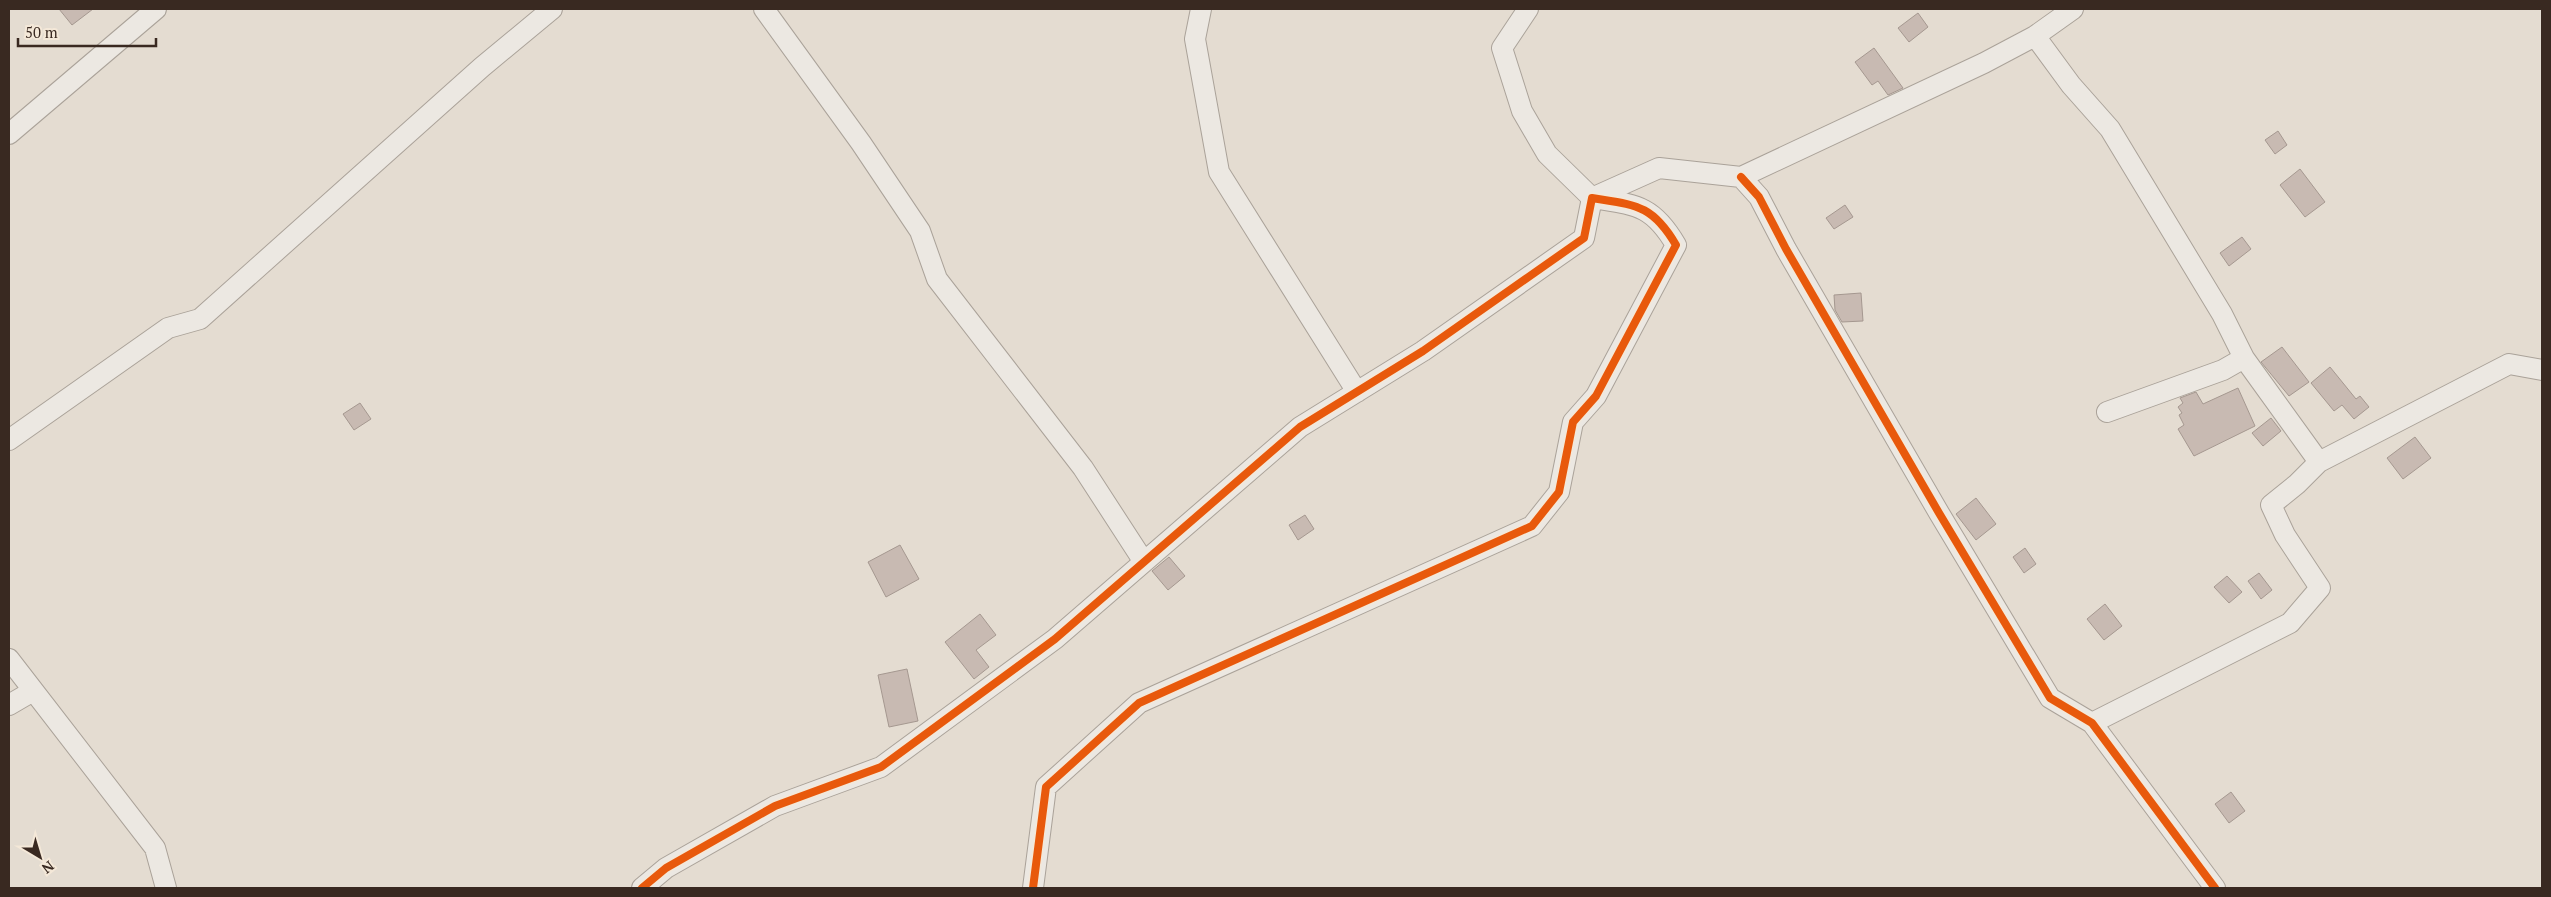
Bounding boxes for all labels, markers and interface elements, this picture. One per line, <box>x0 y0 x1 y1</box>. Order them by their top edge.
scale bar <box>18 15 155 47</box>
text: 50 m <box>25 22 58 42</box>
north arrow <box>15 832 65 882</box>
text: N <box>38 857 58 879</box>

